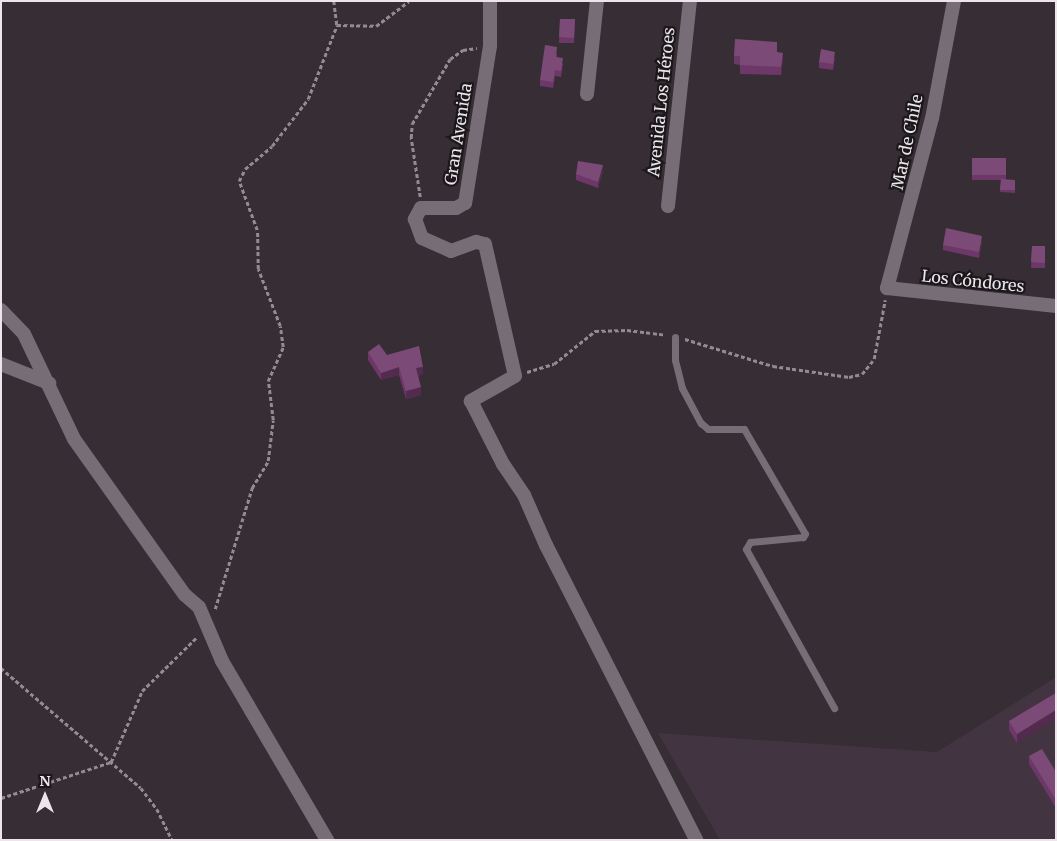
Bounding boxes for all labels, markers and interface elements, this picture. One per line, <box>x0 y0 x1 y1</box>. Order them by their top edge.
street label: Avenida Los Héroes <box>644 26 678 178</box>
street label: Gran Avenida <box>440 82 476 186</box>
street label: Mar de Chile <box>888 93 926 191</box>
street label: Los Cóndores <box>921 266 1025 296</box>
north arrow <box>20 771 70 821</box>
text: N <box>39 772 51 790</box>

